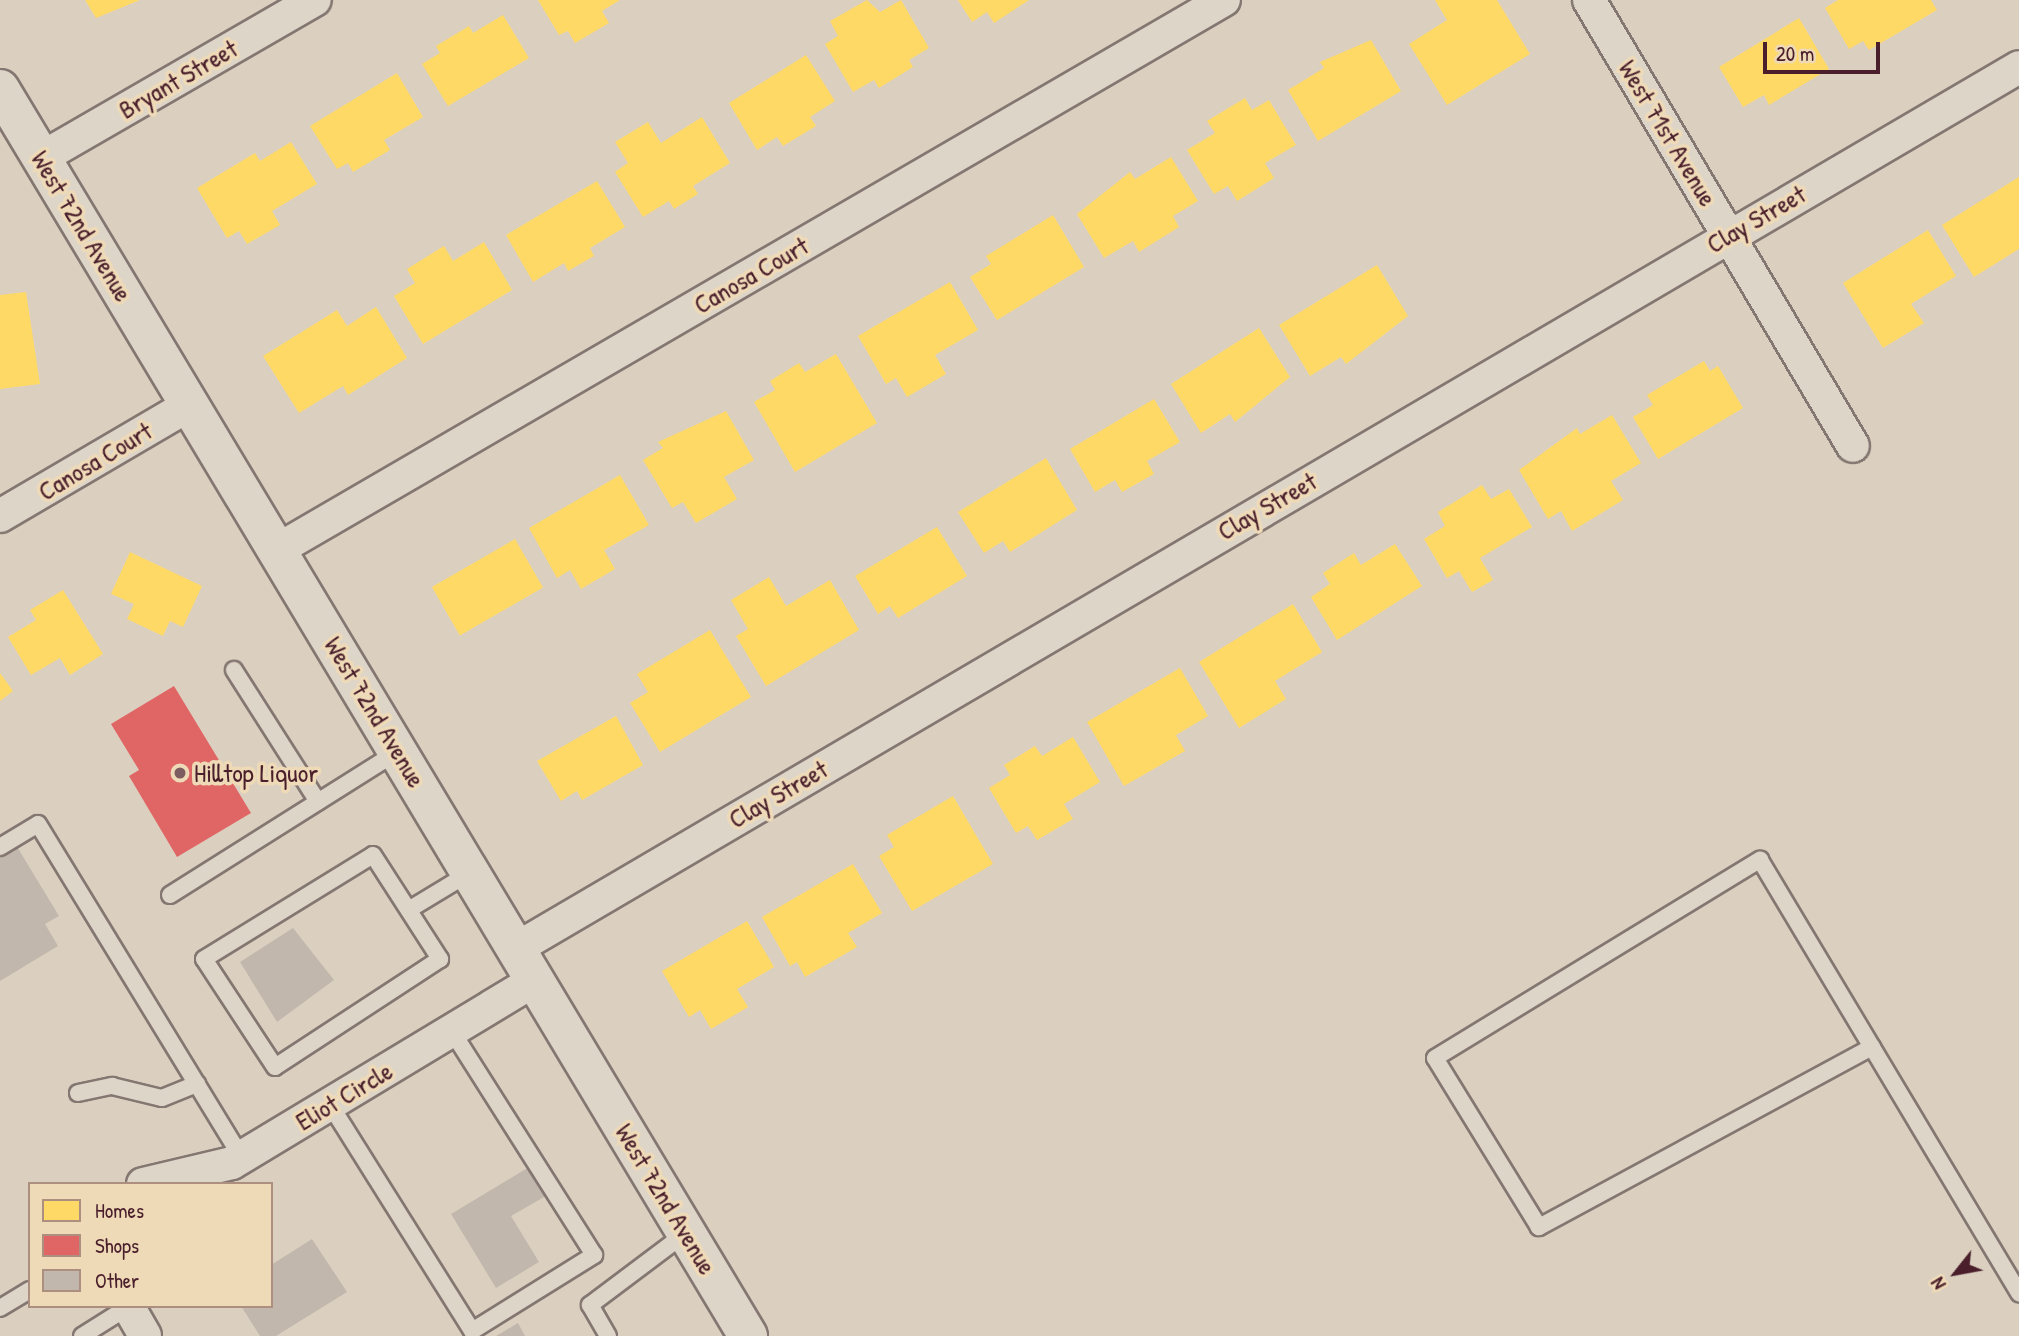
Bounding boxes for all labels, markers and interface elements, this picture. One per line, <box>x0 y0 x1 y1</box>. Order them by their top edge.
scale bar <box>1767 28 1884 72</box>
street label: Bryant Street <box>113 33 243 125</box>
text: 20 m <box>1776 39 1814 68</box>
street label: West 71st Avenue <box>1612 54 1724 212</box>
street label: West 72nd Avenue <box>25 145 139 307</box>
street label: Clay Street <box>1701 178 1811 260</box>
street label: Canosa Court <box>688 230 814 320</box>
street label: Canosa Court <box>33 415 157 507</box>
street label: Clay Street <box>1212 465 1322 547</box>
street label: West 72nd Avenue <box>318 631 432 793</box>
street label: Clay Street <box>723 753 833 835</box>
place label: Hilltop Liquor <box>194 757 318 789</box>
marker: Hilltop Liquor <box>172 765 188 781</box>
street label: Eliot Circle <box>290 1055 398 1137</box>
street label: West 72nd Avenue <box>609 1118 723 1280</box>
legend <box>28 1182 273 1308</box>
text: Homes <box>95 1196 144 1225</box>
text: Shops <box>95 1231 139 1260</box>
north arrow <box>1921 1238 1991 1308</box>
text: Other <box>95 1266 139 1295</box>
text: N <box>1924 1273 1952 1295</box>

